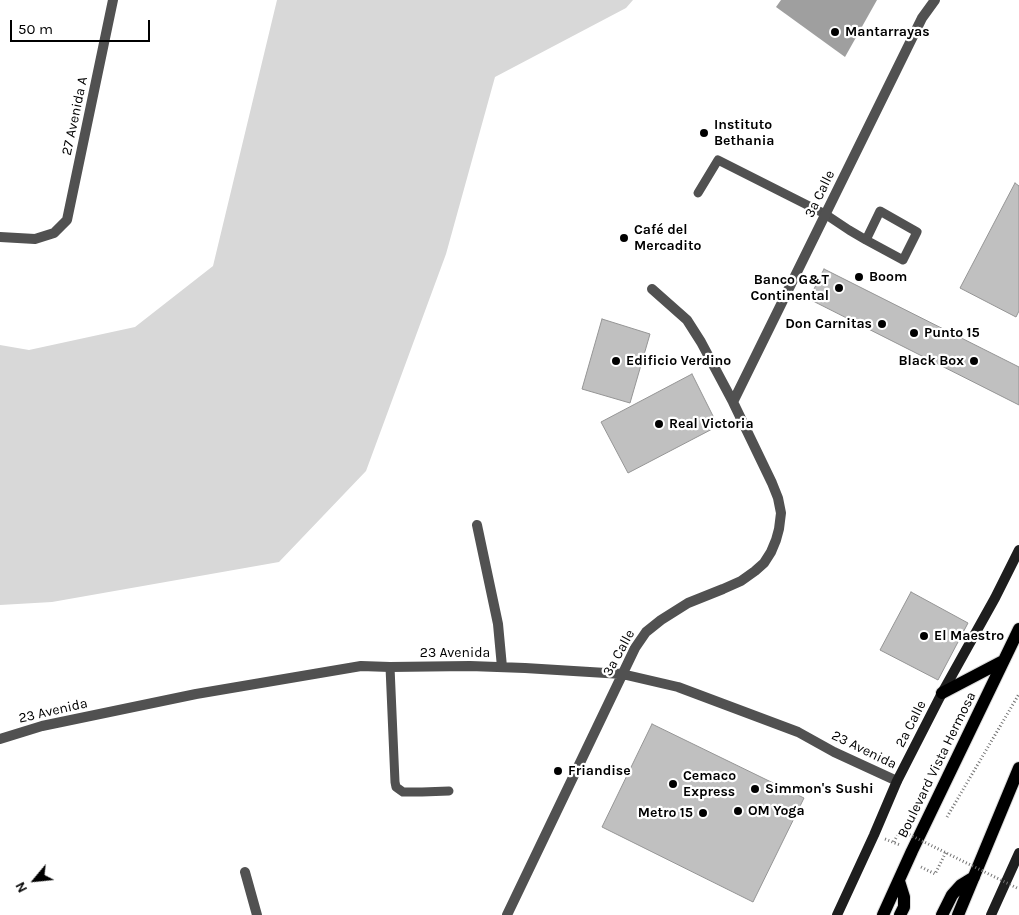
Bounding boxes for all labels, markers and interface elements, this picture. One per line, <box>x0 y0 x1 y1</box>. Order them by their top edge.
scale bar <box>12 10 152 42</box>
text: 50 m <box>18 20 53 38</box>
place label: Mantarrayas <box>845 24 930 40</box>
marker: Mantarrayas <box>829 26 841 38</box>
street label: 27 Avenida A <box>58 75 92 157</box>
place label: Instituto Bethania <box>714 117 774 150</box>
marker: Instituto Bethania <box>698 127 710 139</box>
street label: 3a Calle <box>801 168 839 220</box>
place label: Café del Mercadito <box>634 222 701 254</box>
marker: Café del Mercadito <box>618 232 630 244</box>
place label: Boom <box>869 269 907 285</box>
marker: Boom <box>853 271 865 283</box>
place label: Banco G&T Continental <box>751 272 829 304</box>
marker: Banco G&T Continental <box>833 282 845 294</box>
place label: Don Carnitas <box>785 316 872 332</box>
marker: Don Carnitas <box>876 318 888 330</box>
place label: Punto 15 <box>924 325 980 341</box>
marker: Punto 15 <box>908 327 920 339</box>
place label: Edificio Verdino <box>626 353 731 369</box>
place label: Black Box <box>898 353 964 369</box>
marker: Edificio Verdino <box>610 355 622 367</box>
marker: Black Box <box>968 355 980 367</box>
place label: Real Victoria <box>669 416 754 432</box>
marker: Real Victoria <box>653 418 665 430</box>
street label: 3a Calle <box>599 627 639 679</box>
place label: El Maestro <box>934 628 1004 644</box>
marker: El Maestro <box>918 630 930 642</box>
street label: 23 Avenida <box>420 645 490 661</box>
street label: Boulevard Vista Hermosa <box>894 689 980 841</box>
street label: 23 Avenida <box>17 695 89 727</box>
street label: 2a Calle <box>892 698 930 750</box>
street label: 23 Avenida <box>829 727 899 773</box>
place label: Friandise <box>568 763 631 779</box>
marker: Friandise <box>552 765 564 777</box>
place label: Cemaco Express <box>683 768 736 800</box>
marker: Cemaco Express <box>667 778 679 790</box>
place label: Simmon's Sushi <box>765 781 874 797</box>
marker: Simmon's Sushi <box>749 783 761 795</box>
place label: OM Yoga <box>748 803 805 819</box>
place label: Metro 15 <box>638 805 693 821</box>
marker: OM Yoga <box>732 805 744 817</box>
marker: Metro 15 <box>697 807 709 819</box>
north arrow <box>10 855 60 905</box>
text: N <box>11 879 31 896</box>

